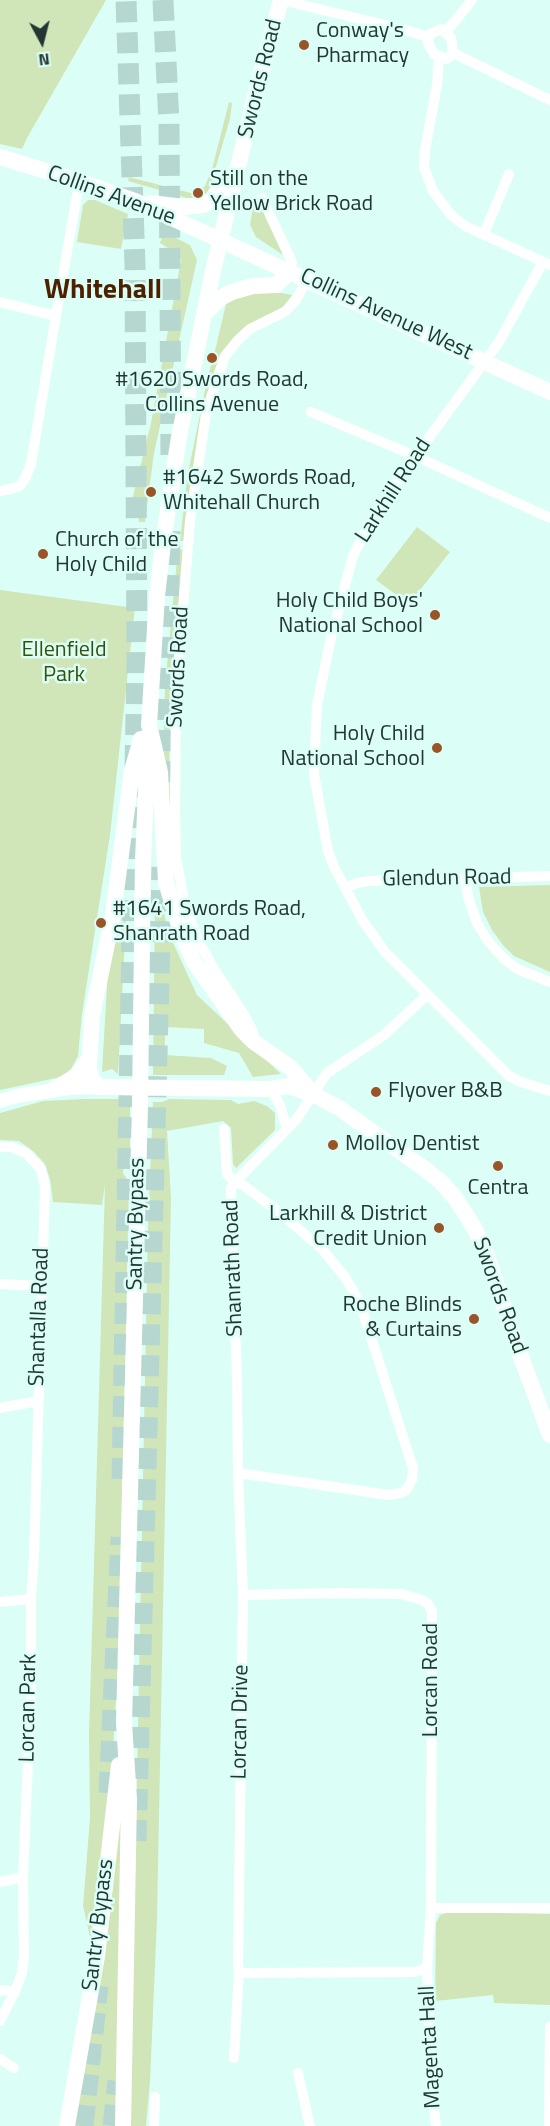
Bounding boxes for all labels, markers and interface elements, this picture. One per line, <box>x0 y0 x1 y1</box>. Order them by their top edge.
north arrow <box>12 12 72 72</box>
street label: Swords Road <box>233 17 289 141</box>
place label: Conway's Pharmacy <box>316 19 409 70</box>
marker: Conway's Pharmacy <box>297 38 311 52</box>
text: N <box>37 47 51 72</box>
street label: Collins Avenue <box>44 161 178 231</box>
place label: Still on the Yellow Brick Road <box>210 167 373 218</box>
marker: Still on the Yellow Brick Road <box>191 186 205 200</box>
street label: Collins Avenue West <box>296 264 476 366</box>
district label: Whitehall <box>44 274 162 308</box>
marker: #1620 Swords Road, Collins Avenue <box>205 351 219 365</box>
place label: #1620 Swords Road, Collins Avenue <box>115 368 309 420</box>
street label: Larkhill Road <box>351 434 437 548</box>
place label: #1642 Swords Road, Whitehall Church <box>163 466 356 518</box>
marker: #1642 Swords Road, Whitehall Church <box>144 485 158 499</box>
place label: Church of the Holy Child <box>55 528 178 580</box>
marker: Church of the Holy Child <box>36 547 50 561</box>
place label: Holy Child Boys' National School <box>276 589 423 640</box>
street label: Swords Road <box>163 606 195 728</box>
marker: Holy Child Boys' National School <box>428 608 442 622</box>
park label: Ellenfield Park <box>21 638 107 690</box>
place label: Holy Child National School <box>281 722 425 774</box>
marker: Holy Child National School <box>430 741 444 755</box>
street label: Glendun Road <box>382 865 512 893</box>
place label: #1641 Swords Road, Shanrath Road <box>113 897 306 948</box>
marker: #1641 Swords Road, Shanrath Road <box>94 916 108 930</box>
place label: Flyover B&B <box>388 1079 503 1105</box>
marker: Flyover B&B <box>369 1085 383 1099</box>
place label: Molloy Dentist <box>345 1132 480 1158</box>
marker: Molloy Dentist <box>326 1138 340 1152</box>
street label: Santry Bypass <box>123 1157 151 1291</box>
marker: Centra <box>491 1159 505 1173</box>
place label: Centra <box>468 1176 528 1202</box>
street label: Shanrath Road <box>218 1199 250 1337</box>
place label: Larkhill & District Credit Union <box>269 1202 427 1254</box>
marker: Larkhill & District Credit Union <box>432 1221 446 1235</box>
street label: Swords Road <box>466 1234 532 1358</box>
street label: Shantalla Road <box>24 1247 56 1387</box>
place label: Roche Blinds & Curtains <box>343 1293 462 1344</box>
marker: Roche Blinds & Curtains <box>467 1312 481 1326</box>
street label: Lorcan Road <box>419 1623 445 1737</box>
street label: Lorcan Park <box>15 1653 43 1763</box>
street label: Lorcan Drive <box>227 1664 255 1780</box>
street label: Santry Bypass <box>78 1858 120 1992</box>
street label: Magenta Hall <box>415 1985 447 2109</box>

